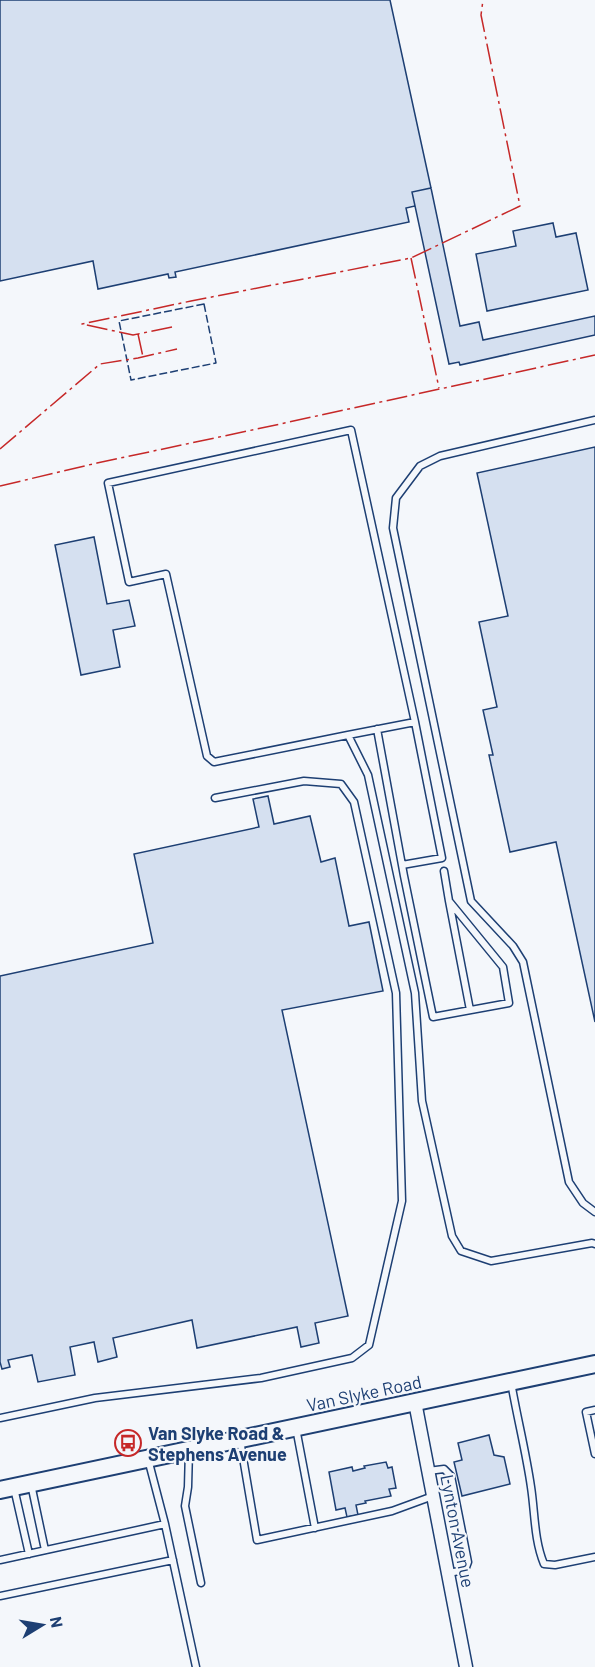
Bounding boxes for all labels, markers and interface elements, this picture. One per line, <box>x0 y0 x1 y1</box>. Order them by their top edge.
street label: Van Slyke Road <box>305 1370 423 1416</box>
place label: Van Slyke Road & Stephens Avenue <box>148 1422 287 1465</box>
bus stop icon: Van Slyke Road & Stephens Avenue <box>113 1428 143 1458</box>
street label: Lynton Avenue <box>436 1473 480 1589</box>
north arrow <box>12 1595 72 1655</box>
text: N <box>47 1615 68 1629</box>

